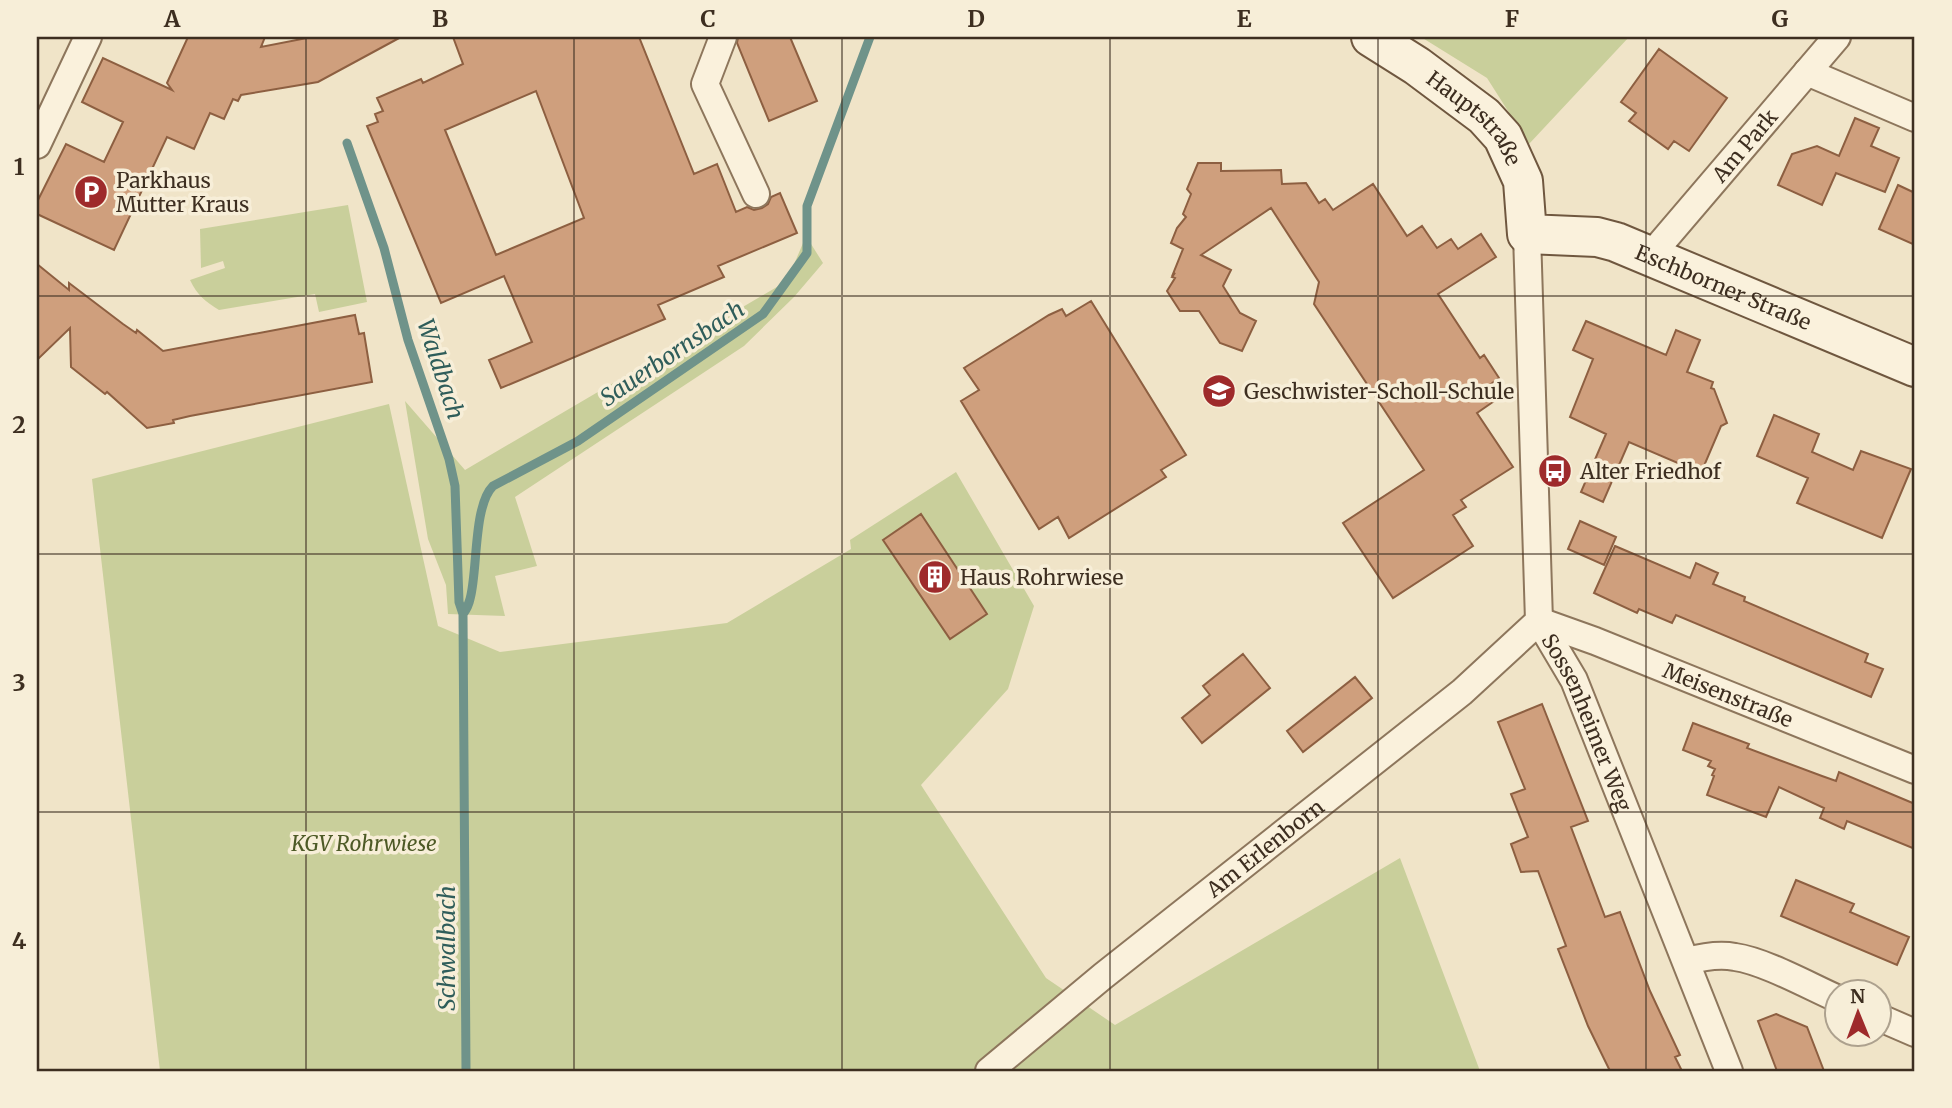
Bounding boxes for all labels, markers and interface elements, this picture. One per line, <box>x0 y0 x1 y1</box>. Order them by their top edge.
text: A <box>163 4 181 33</box>
text: B <box>432 4 448 33</box>
text: C <box>700 4 716 33</box>
text: D <box>967 4 985 33</box>
text: E <box>1236 4 1252 33</box>
text: F <box>1505 4 1519 33</box>
text: G <box>1772 4 1789 33</box>
street label: Hauptstraße <box>1421 65 1528 170</box>
street label: Am Park <box>1705 103 1784 188</box>
text: 1 <box>14 152 25 181</box>
place label: Parkhaus Mutter Kraus <box>116 167 249 218</box>
parking icon: Parkhaus Mutter Kraus <box>72 173 110 211</box>
street label: Eschborner Straße <box>1631 238 1816 336</box>
water label: Sauerbornsbach <box>594 294 750 412</box>
water label: Waldbach <box>411 315 471 423</box>
school or university icon: Geschwister-Scholl-Schule <box>1200 372 1238 410</box>
place label: Geschwister-Scholl-Schule <box>1244 378 1514 405</box>
text: 2 <box>12 410 26 439</box>
bus stop icon: Alter Friedhof <box>1536 452 1574 490</box>
place label: Alter Friedhof <box>1579 458 1722 485</box>
building icon: Haus Rohrwiese <box>916 558 954 596</box>
place label: Haus Rohrwiese <box>960 564 1123 591</box>
street label: Sossenheimer Weg <box>1536 629 1638 816</box>
street label: Meisenstraße <box>1659 656 1797 733</box>
text: 3 <box>12 668 26 697</box>
street label: Am Erlenborn <box>1200 793 1329 903</box>
park label: KGV Rohrwiese <box>290 830 437 857</box>
water label: Schwalbach <box>432 885 461 1011</box>
text: 4 <box>12 926 27 955</box>
north arrow <box>1822 978 1892 1048</box>
text: N <box>1850 984 1865 1008</box>

